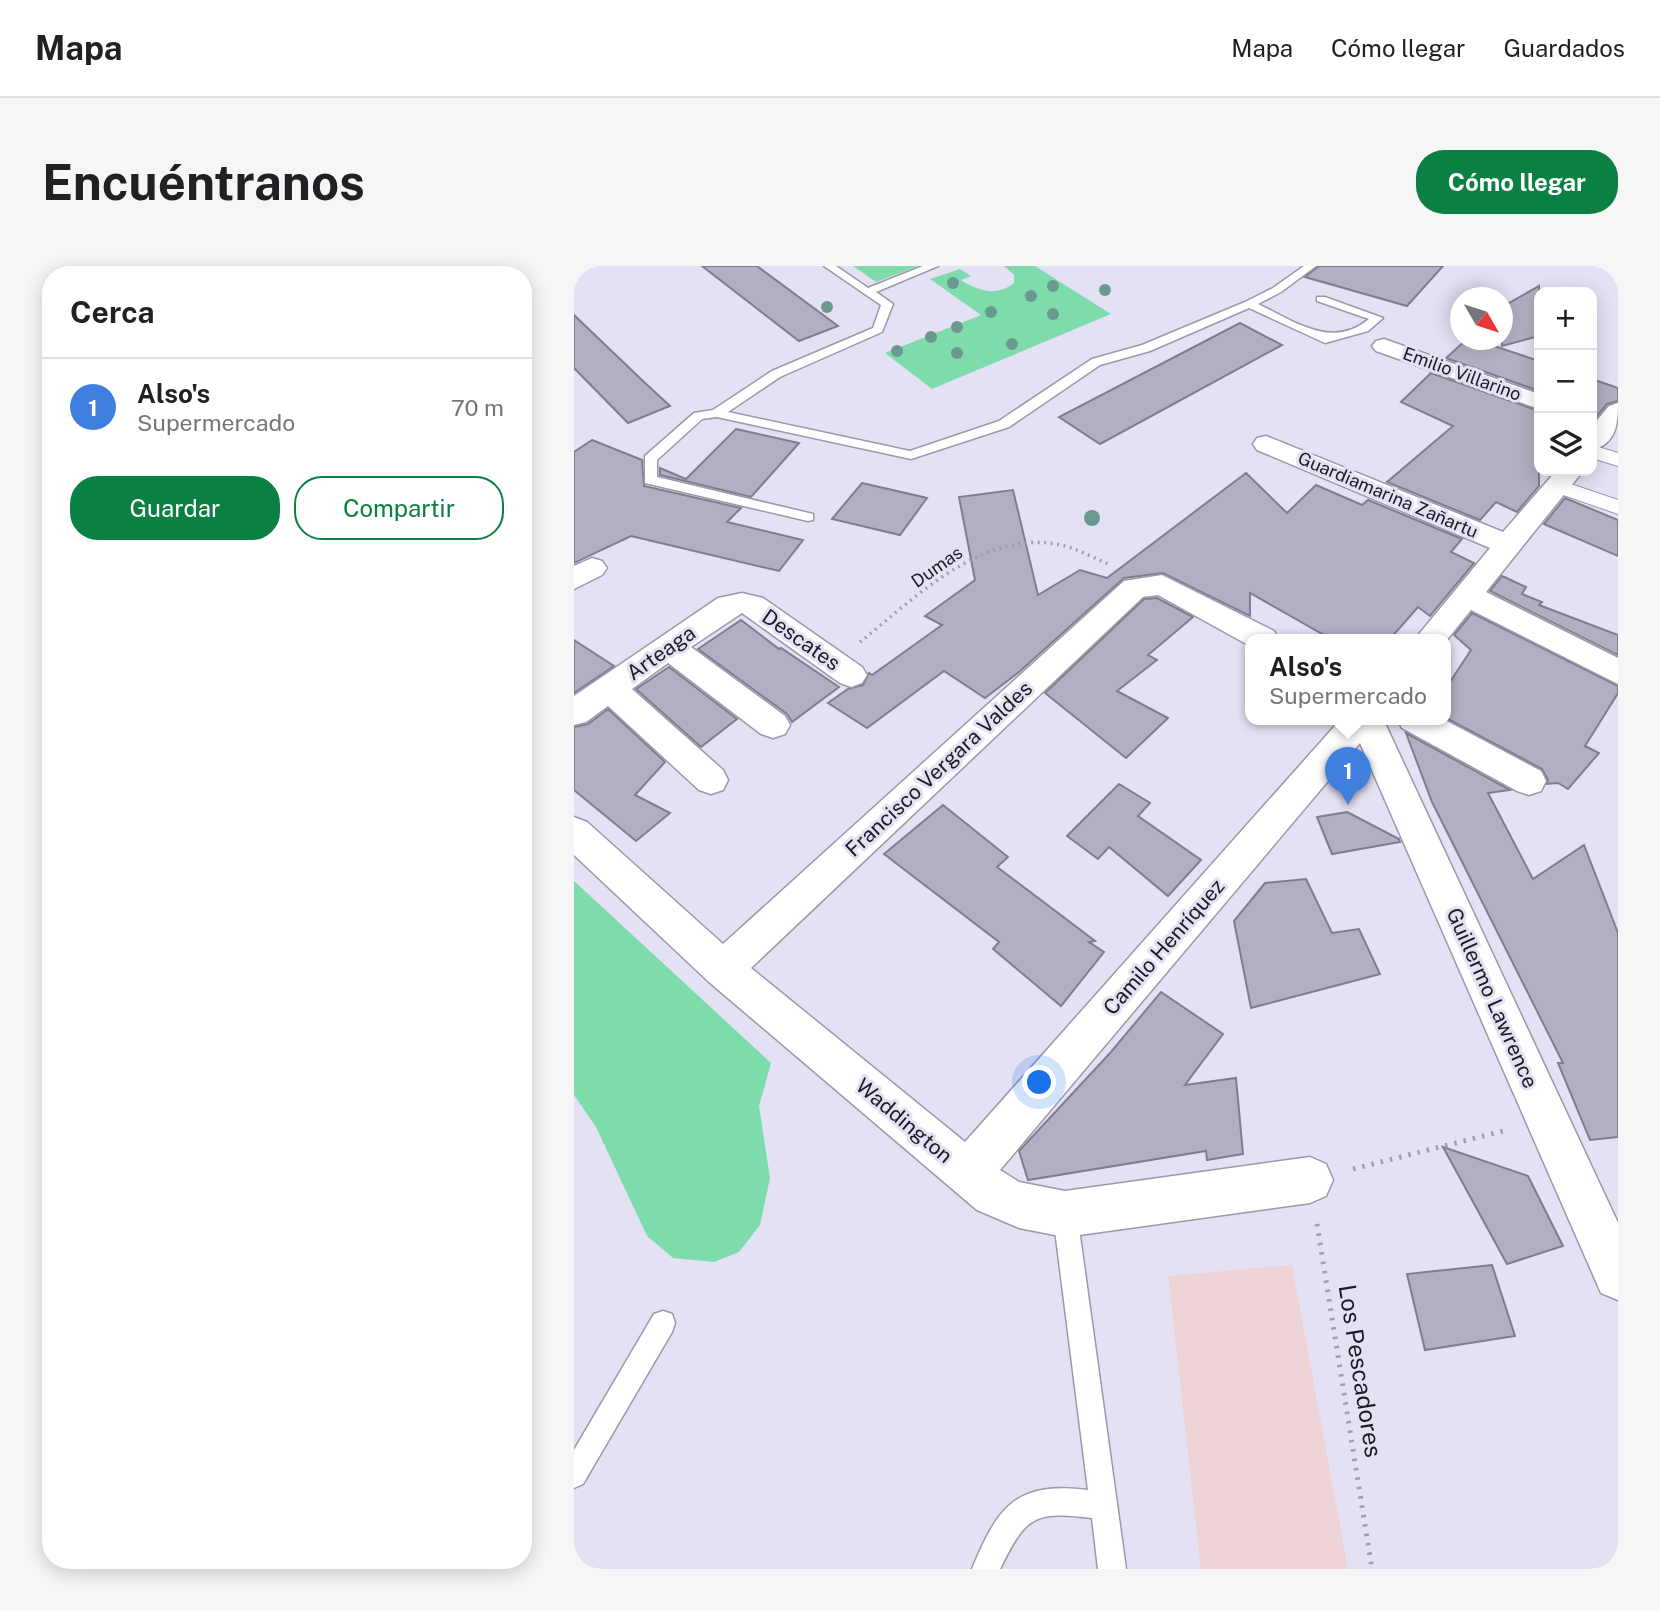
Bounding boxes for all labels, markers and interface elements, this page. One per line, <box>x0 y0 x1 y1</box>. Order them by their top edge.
text: Mapa <box>35 29 123 67</box>
text: Mapa <box>1231 34 1293 62</box>
text: Cómo llegar <box>1331 34 1465 62</box>
text: Guardados <box>1503 34 1625 62</box>
button: Cómo llegar <box>1416 150 1618 214</box>
text: Encuéntranos <box>42 153 365 211</box>
north arrow <box>1450 287 1513 350</box>
map controls <box>1534 287 1597 476</box>
button: + <box>1534 287 1597 350</box>
text: Cerca <box>70 294 155 330</box>
street label: Emilio Villarino <box>1400 342 1524 405</box>
button: − <box>1534 350 1597 413</box>
text: Also's <box>137 378 210 409</box>
text: 1 <box>88 394 98 421</box>
text: 70 m <box>451 394 504 421</box>
text: Supermercado <box>137 409 295 436</box>
button: layers <box>1534 413 1597 476</box>
street label: Guardiamarina Zañartu <box>1295 447 1481 542</box>
button: Guardar <box>70 476 280 540</box>
button: Compartir <box>294 476 504 540</box>
street label: Dumas <box>907 541 966 592</box>
street label: Descates <box>757 604 845 676</box>
street label: Arteaga <box>621 620 700 685</box>
popup <box>1245 634 1451 725</box>
text: Also's <box>1269 651 1342 682</box>
street label: Francisco Vergara Valdes <box>840 676 1037 862</box>
text: Supermercado <box>1269 682 1427 709</box>
pin: 1 <box>1325 747 1371 805</box>
street label: Camilo Henríquez <box>1098 874 1229 1020</box>
street label: Guillermo Lawrence <box>1441 904 1543 1092</box>
your location <box>1022 1065 1056 1099</box>
street label: Waddington <box>851 1073 958 1168</box>
street label: Los Pescadores <box>1334 1283 1388 1459</box>

